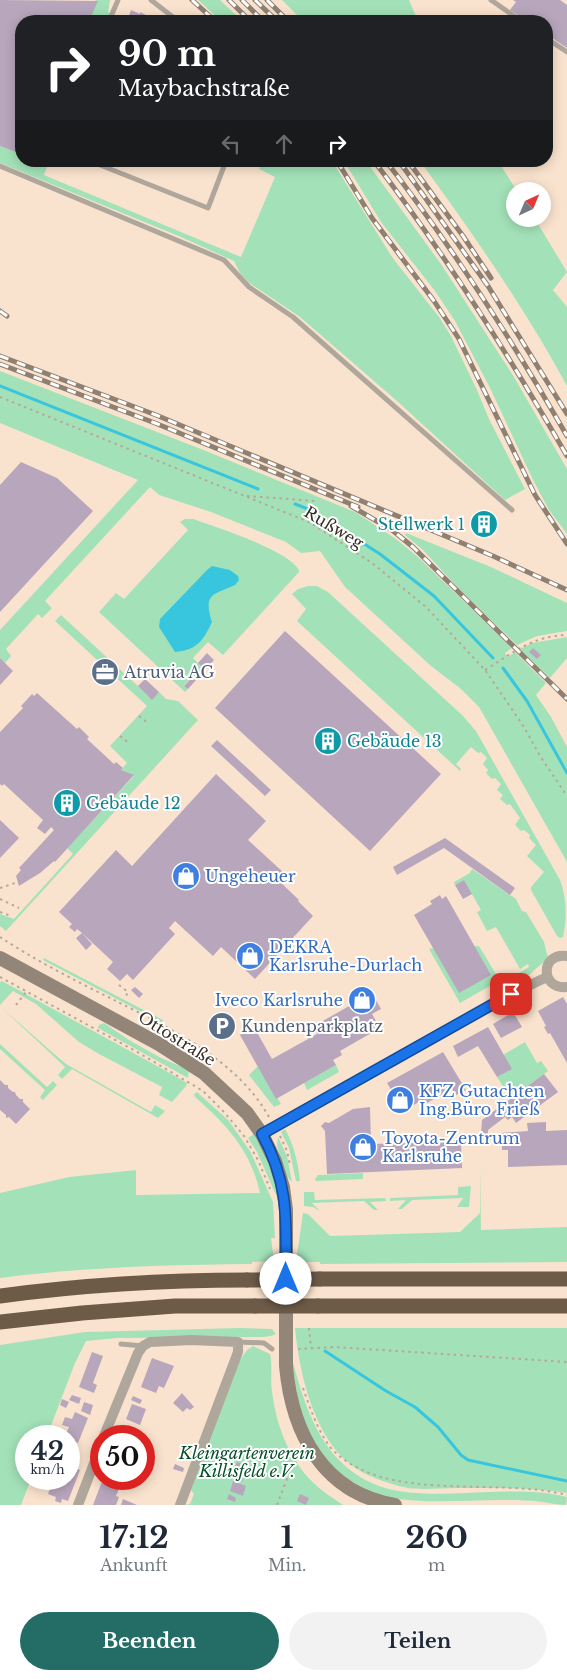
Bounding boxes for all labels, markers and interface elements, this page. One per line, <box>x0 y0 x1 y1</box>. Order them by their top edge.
text: 90 m <box>118 32 216 75</box>
icon: right <box>35 35 100 100</box>
text: Maybachstraße <box>118 75 290 102</box>
icon: left <box>217 130 245 158</box>
icon: ahead <box>270 130 298 158</box>
icon: right <box>323 130 351 158</box>
north arrow <box>506 182 551 228</box>
map controls <box>506 182 551 227</box>
street label: Rußweg <box>301 501 368 553</box>
building icon: Stellwerk 1 <box>469 509 499 539</box>
place label: Stellwerk 1 <box>378 514 465 534</box>
office icon: Atruvia AG <box>90 657 120 687</box>
place label: Atruvia AG <box>123 662 215 682</box>
building icon: Gebäude 13 <box>313 726 343 756</box>
place label: Gebäude 13 <box>347 731 442 751</box>
building icon: Gebäude 12 <box>52 788 82 818</box>
place label: Gebäude 12 <box>86 793 181 813</box>
shop icon: Ungeheuer <box>171 861 201 891</box>
place label: Ungeheuer <box>205 866 296 886</box>
place label: DEKRA Karlsruhe-Durlach <box>269 937 422 975</box>
shop icon: DEKRA Karlsruhe-Durlach <box>235 941 265 971</box>
pin <box>490 973 532 1015</box>
icon: arrive <box>497 980 525 1008</box>
shop icon: Iveco Karlsruhe <box>347 985 377 1015</box>
place label: Iveco Karlsruhe <box>215 990 343 1010</box>
street label: Ottostraße <box>135 1006 219 1070</box>
parking icon: Kundenparkplatz <box>207 1011 237 1041</box>
place label: Kundenparkplatz <box>241 1016 383 1036</box>
place label: KFZ Gutachten Ing.Büro Frieß <box>419 1081 544 1119</box>
shop icon: KFZ Gutachten Ing.Büro Frieß <box>385 1085 415 1115</box>
place label: Toyota-Zentrum Karlsruhe <box>382 1128 520 1166</box>
shop icon: Toyota-Zentrum Karlsruhe <box>348 1132 378 1162</box>
position arrow <box>259 1252 311 1304</box>
speed limit sign: 50 <box>90 1425 155 1490</box>
text: 42 <box>31 1436 64 1467</box>
park label: Kleingartenverein Killisfeld e.V. <box>178 1443 315 1481</box>
text: km/h <box>30 1462 65 1477</box>
text: 17:12 <box>99 1519 169 1556</box>
text: 1 <box>281 1519 294 1556</box>
text: 260 <box>405 1519 468 1556</box>
text: Ankunft <box>100 1555 168 1575</box>
text: Min. <box>268 1555 306 1575</box>
text: m <box>428 1555 445 1575</box>
button: Beenden <box>20 1612 279 1670</box>
button: Teilen <box>289 1612 547 1670</box>

